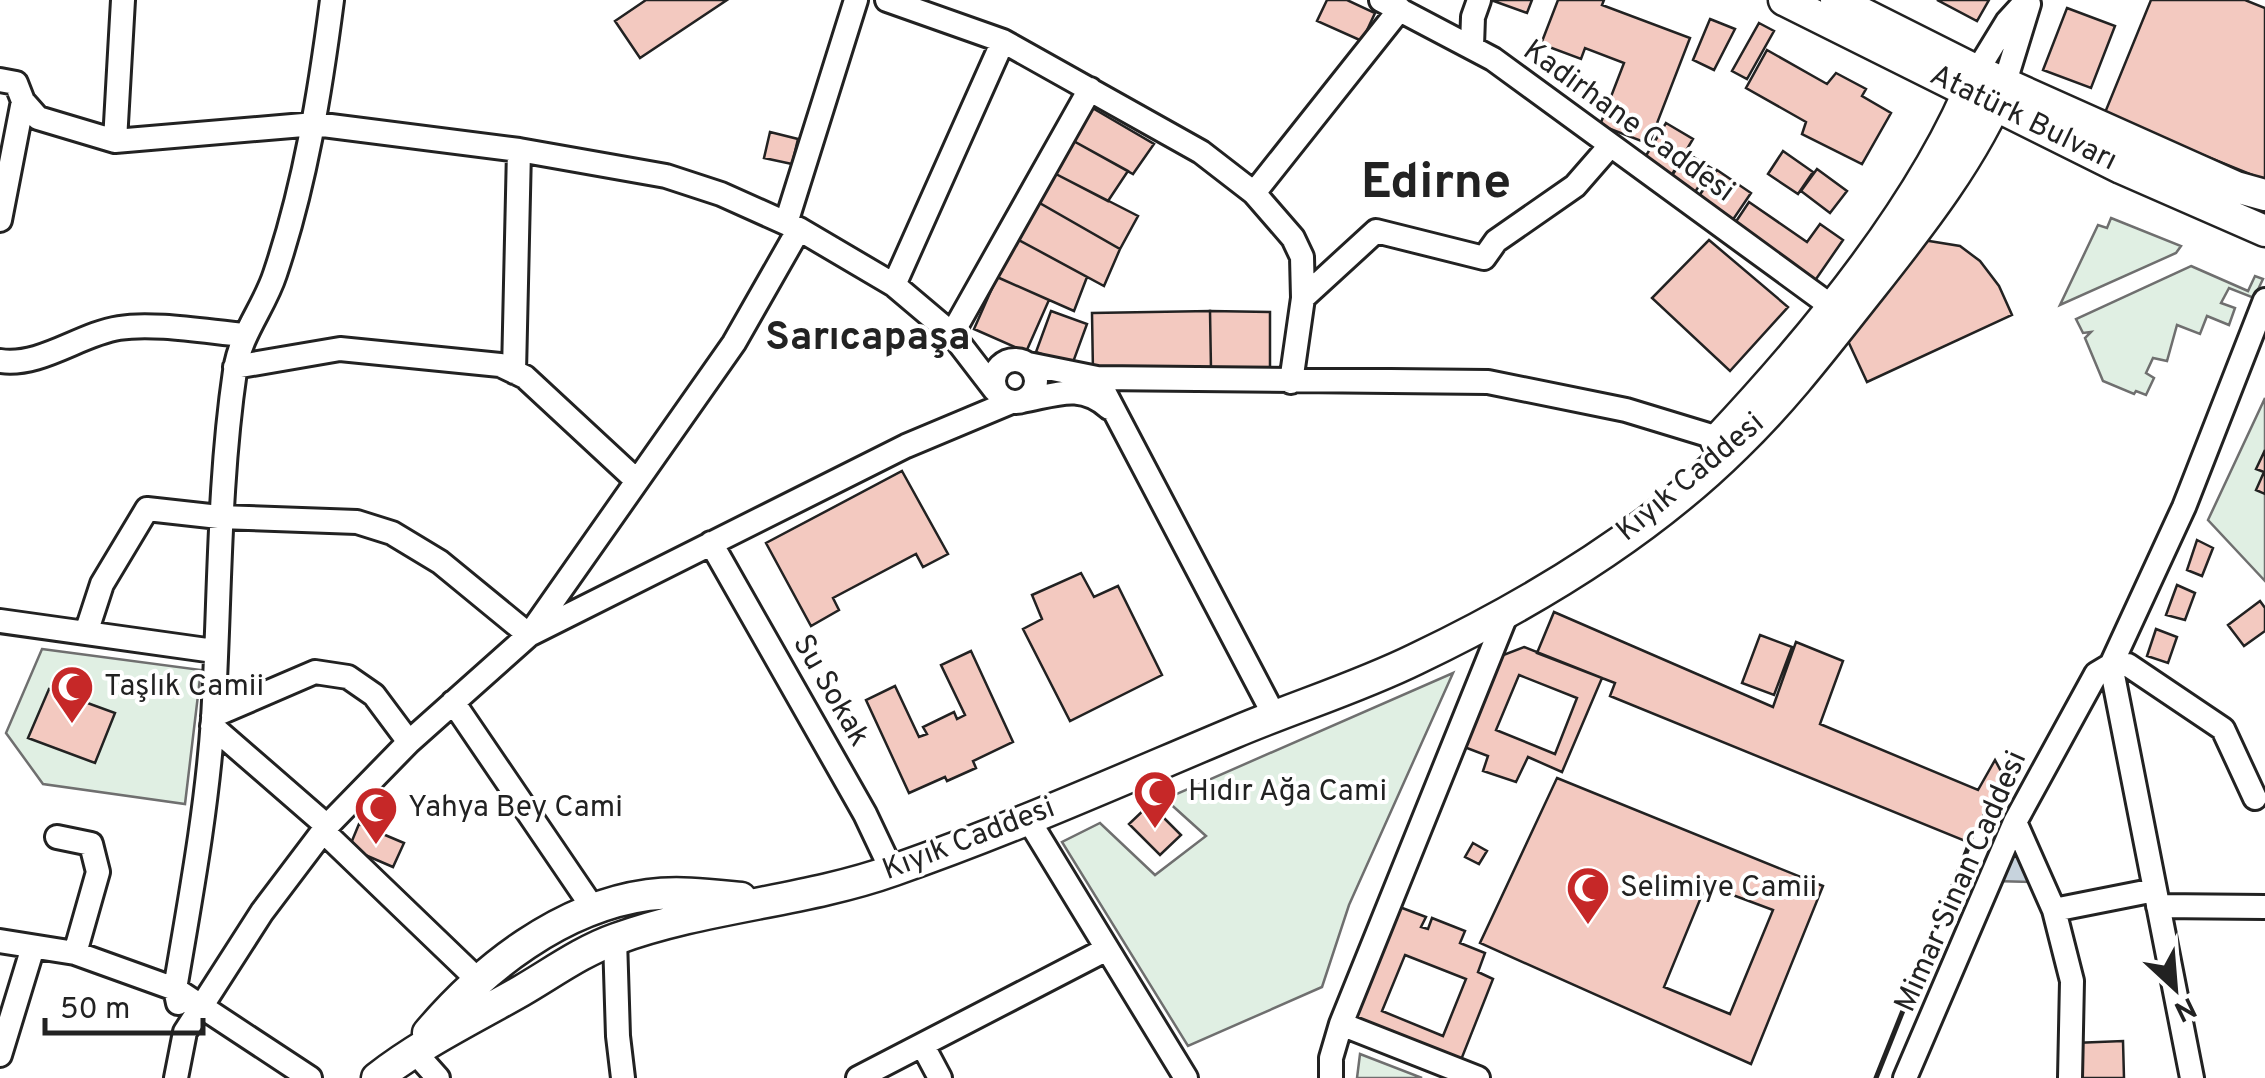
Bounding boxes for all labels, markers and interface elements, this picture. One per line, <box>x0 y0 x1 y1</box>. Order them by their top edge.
street label: Kadirhane Caddesi <box>1515 33 1741 211</box>
street label: Atatürk Bulvarı <box>1923 58 2123 180</box>
district label: Edirne <box>1361 153 1511 216</box>
district label: Sarıcapaşa <box>765 314 971 364</box>
street label: Kıyık Caddesi <box>1610 406 1772 550</box>
street label: Su Sokak <box>783 628 877 754</box>
mosque icon: Taşlık Camii <box>49 664 95 725</box>
place label: Taşlık Camii <box>104 669 264 706</box>
street label: Mimar Sinan Caddesi <box>1888 746 2036 1018</box>
mosque icon: Hıdır Ağa Cami <box>1132 769 1178 830</box>
place label: Hıdır Ağa Cami <box>1188 774 1387 811</box>
mosque icon: Yahya Bey Cami <box>353 785 399 846</box>
place label: Yahya Bey Cami <box>408 790 623 827</box>
street label: Kıyık Caddesi <box>878 790 1060 890</box>
mosque icon: Selimiye Camii <box>1565 865 1611 926</box>
place label: Selimiye Camii <box>1620 870 1817 907</box>
north arrow <box>2125 938 2225 1038</box>
scale bar <box>45 973 202 1035</box>
text: N <box>2168 987 2202 1028</box>
text: 50 m <box>60 992 130 1029</box>

